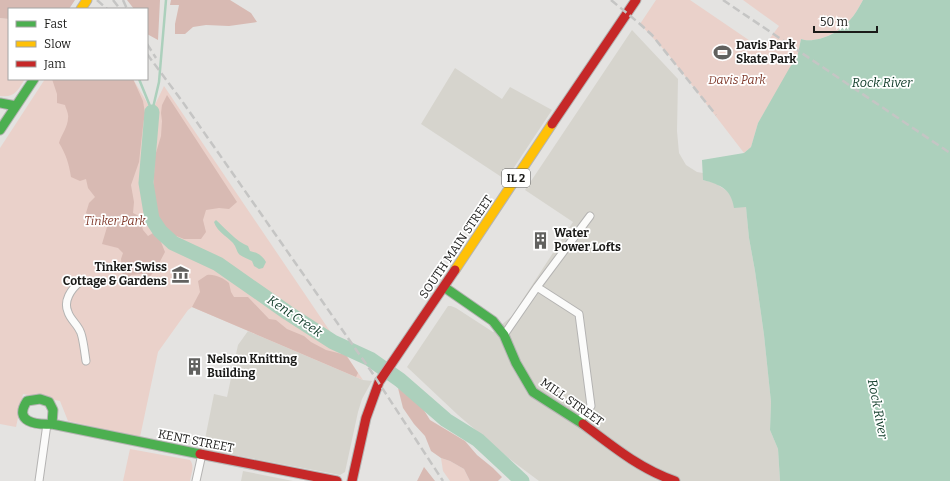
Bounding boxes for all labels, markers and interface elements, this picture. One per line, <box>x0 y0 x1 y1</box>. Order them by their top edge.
legend <box>8 8 148 80</box>
scale bar <box>814 8 877 34</box>
text: 50 m <box>820 15 849 29</box>
text: Fast <box>44 17 68 31</box>
text: Slow <box>44 37 71 51</box>
place label: Davis Park Skate Park <box>736 38 797 66</box>
sports icon: Davis Park Skate Park <box>713 42 733 62</box>
text: Jam <box>43 57 66 71</box>
park label: Davis Park <box>708 73 766 87</box>
water label: Rock River <box>852 75 913 90</box>
road number: IL 2 <box>502 169 530 187</box>
street label: SOUTH MAIN STREET <box>416 193 496 301</box>
park label: Tinker Park <box>84 214 146 228</box>
place label: Water Power Lofts <box>554 226 621 254</box>
building icon: Water Power Lofts <box>531 230 551 250</box>
place label: Tinker Swiss Cottage & Gardens <box>63 260 167 288</box>
museum icon: Tinker Swiss Cottage & Gardens <box>170 264 190 284</box>
water label: Kent Creek <box>265 292 326 340</box>
place label: Nelson Knitting Building <box>207 352 297 380</box>
building icon: Nelson Knitting Building <box>184 356 204 376</box>
street label: MILL STREET <box>538 375 606 429</box>
water label: Rock River <box>865 378 891 441</box>
street label: KENT STREET <box>157 427 235 455</box>

